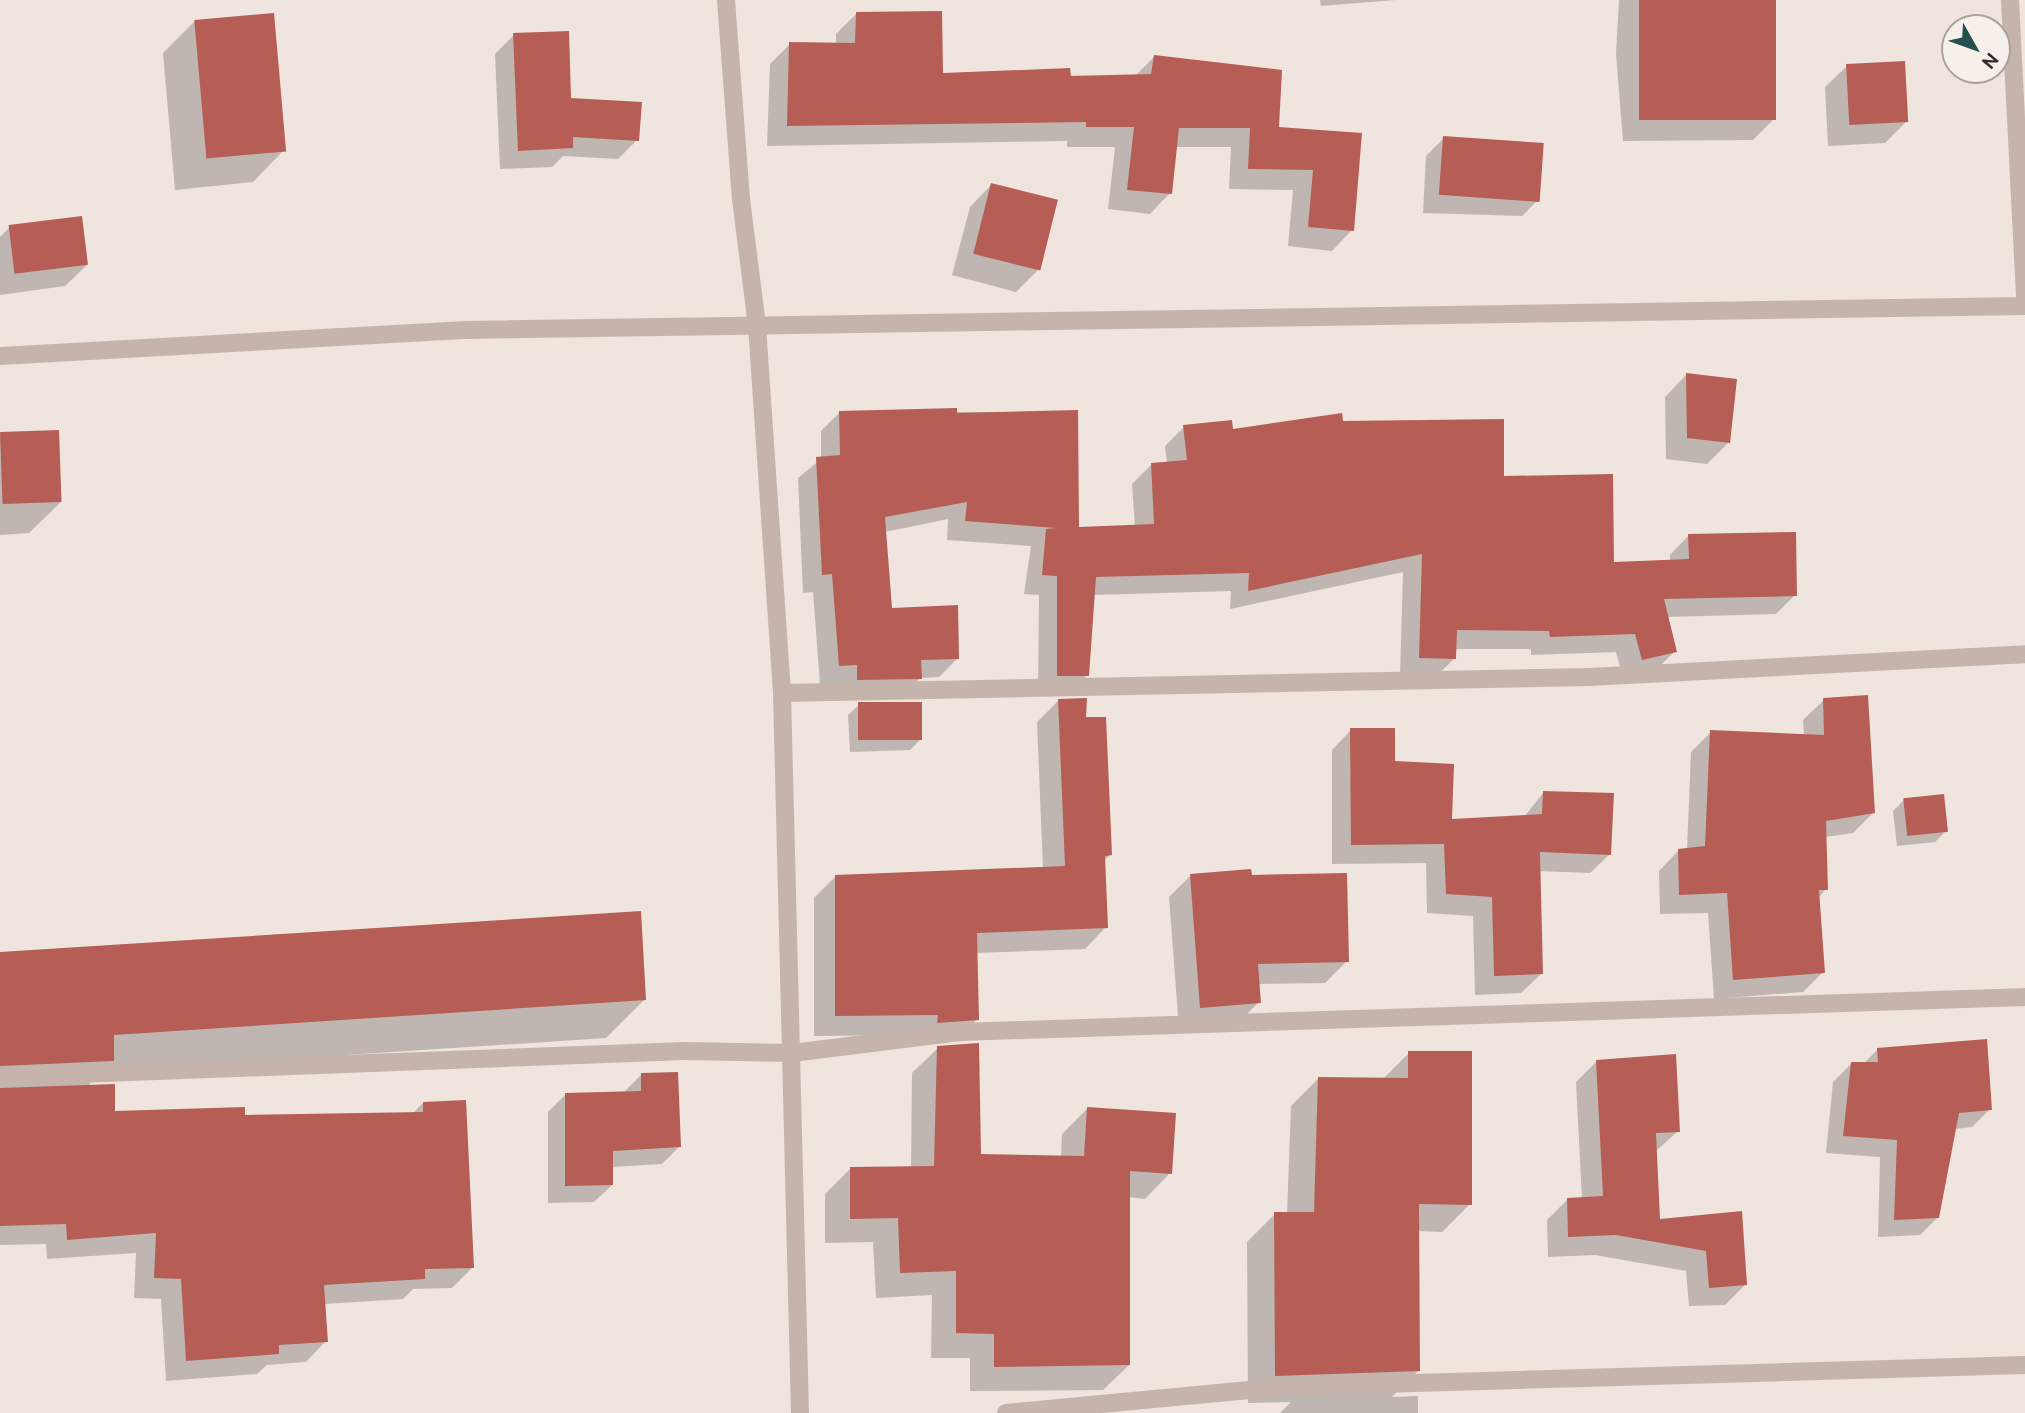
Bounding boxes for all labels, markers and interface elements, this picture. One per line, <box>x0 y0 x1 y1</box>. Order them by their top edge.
north arrow <box>1941 14 2011 84</box>
text: N <box>1978 49 2004 74</box>

